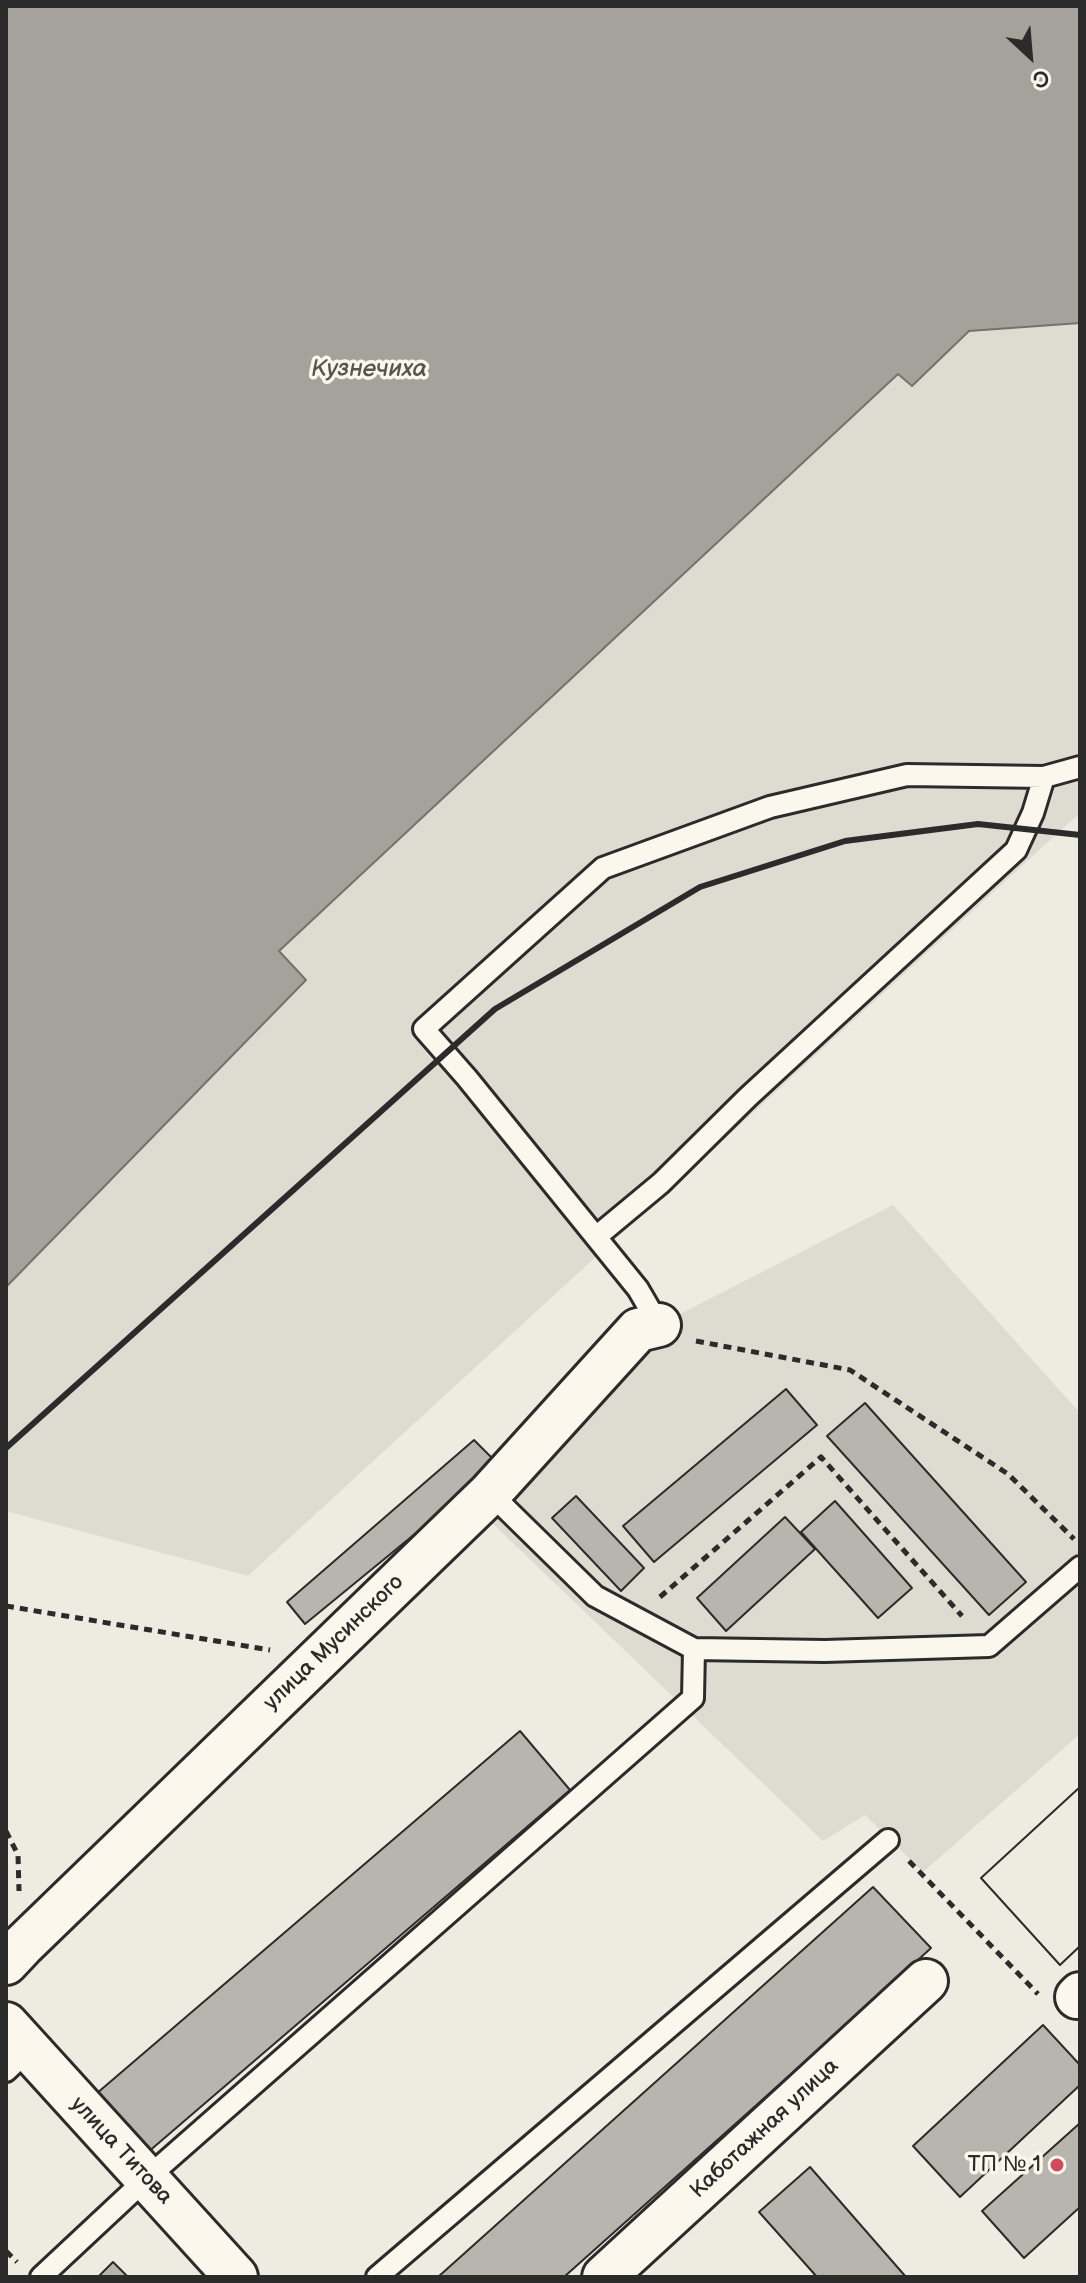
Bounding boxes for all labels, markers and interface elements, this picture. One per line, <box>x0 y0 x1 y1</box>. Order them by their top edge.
north arrow <box>990 16 1070 96</box>
text: С <box>1028 63 1054 94</box>
water label: Кузнечиха <box>311 356 427 384</box>
street label: улица Мусинского <box>259 1570 409 1716</box>
street label: Каботажная улица <box>685 2054 845 2204</box>
street label: улица Титова <box>64 2092 178 2210</box>
place label: ТП № 1 <box>968 2152 1041 2178</box>
marker: ТП № 1 <box>1048 2156 1066 2174</box>

